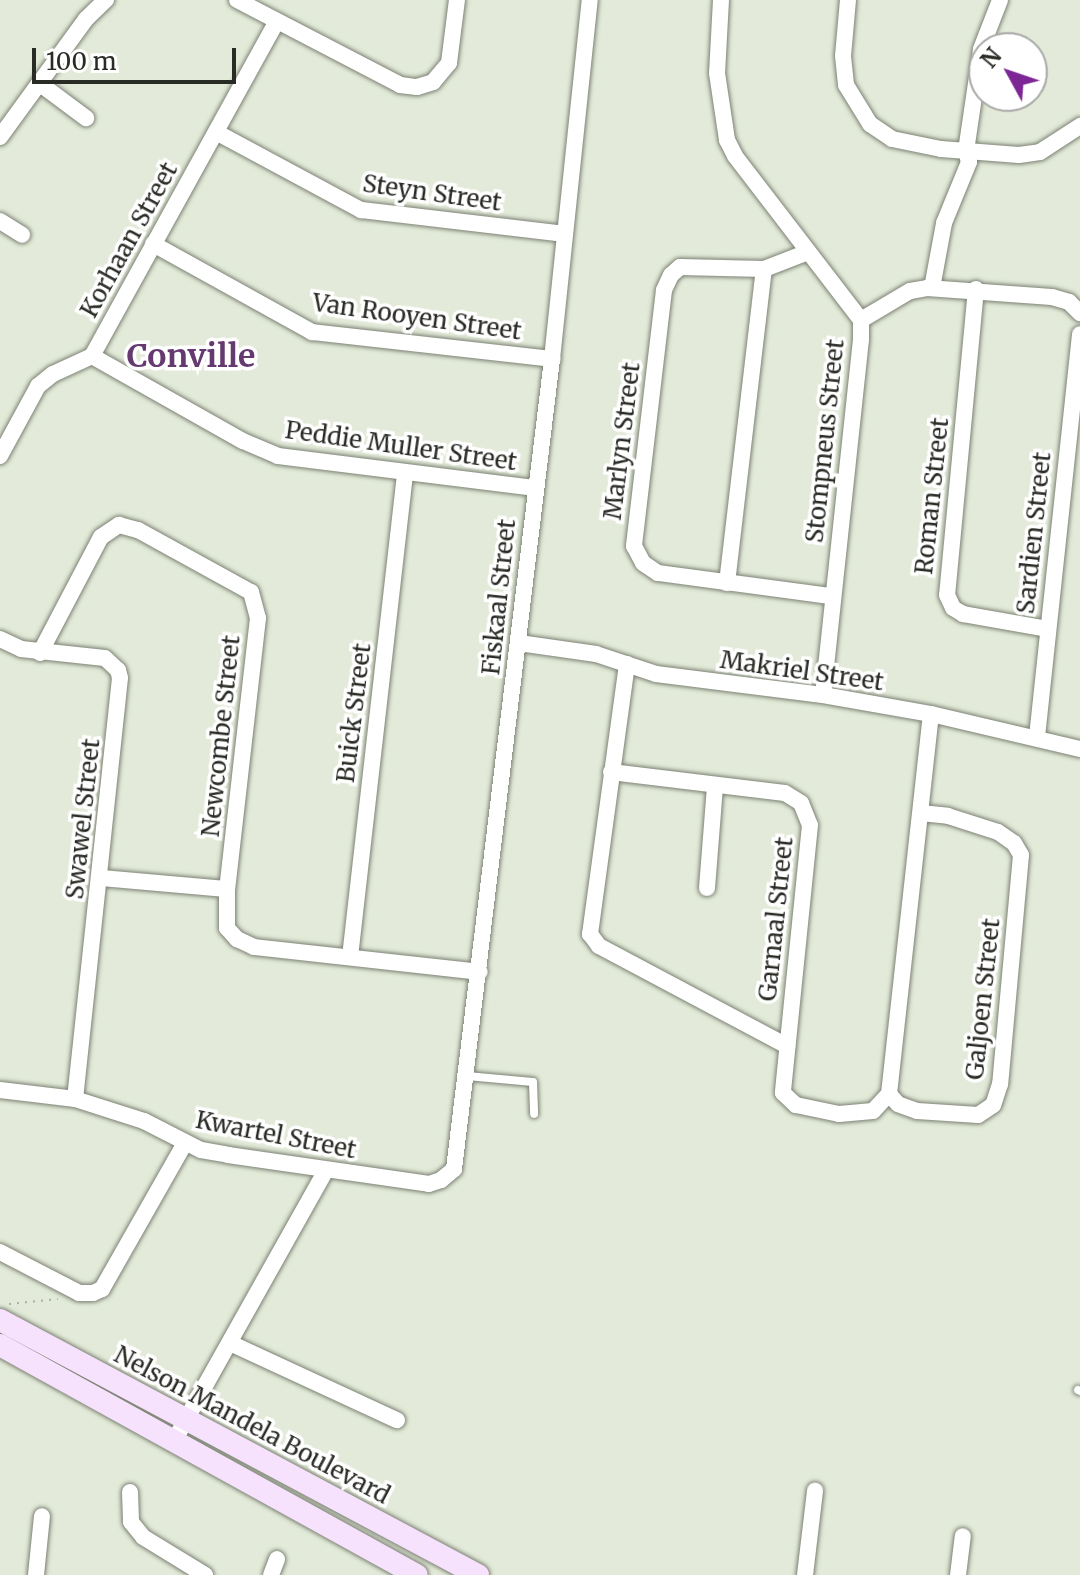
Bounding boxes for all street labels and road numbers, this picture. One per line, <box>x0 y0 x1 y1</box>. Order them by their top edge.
street label: Korhaan Street <box>75 157 183 323</box>
street label: Steyn Street <box>361 169 503 217</box>
street label: Van Rooyen Street <box>311 288 523 346</box>
street label: Stompneus Street <box>800 338 850 544</box>
street label: Marlyn Street <box>598 361 646 521</box>
street label: Peddie Muller Street <box>283 415 519 477</box>
street label: Roman Street <box>909 416 955 576</box>
street label: Sardien Street <box>1011 451 1057 615</box>
street label: Fiskaal Street <box>476 518 522 676</box>
street label: Newcombe Street <box>196 634 246 838</box>
street label: Buick Street <box>331 642 377 784</box>
street label: Makriel Street <box>718 645 886 697</box>
street label: Swawel Street <box>60 737 106 901</box>
street label: Garnaal Street <box>753 835 799 1003</box>
street label: Galjoen Street <box>960 917 1006 1081</box>
street label: Kwartel Street <box>193 1105 359 1165</box>
street label: Nelson Mandela Boulevard <box>109 1340 395 1510</box>

